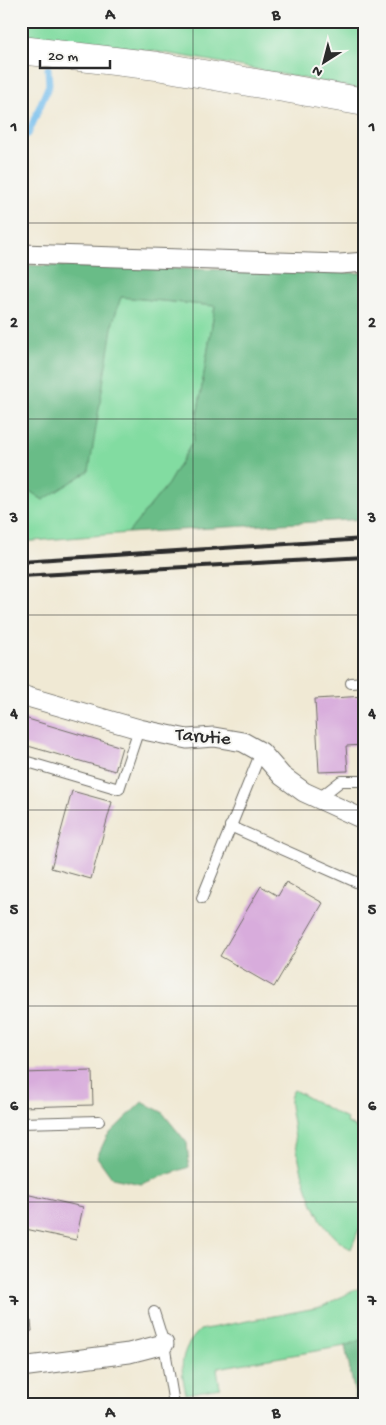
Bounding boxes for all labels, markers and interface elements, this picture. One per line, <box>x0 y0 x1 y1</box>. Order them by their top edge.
text: A <box>104 7 116 26</box>
text: B <box>271 7 281 26</box>
scale bar <box>40 38 110 70</box>
north arrow <box>298 38 348 88</box>
text: 20 m <box>48 48 78 66</box>
text: N <box>309 61 327 80</box>
text: 1 <box>10 119 17 138</box>
text: 1 <box>368 119 375 138</box>
text: 2 <box>10 315 18 334</box>
text: 2 <box>368 315 376 334</box>
text: 3 <box>9 510 18 529</box>
text: 3 <box>367 510 376 529</box>
text: 4 <box>9 706 18 725</box>
text: 4 <box>367 706 376 725</box>
street label: Tarutie <box>174 724 232 752</box>
text: 5 <box>10 902 19 921</box>
text: 5 <box>368 902 377 921</box>
text: 6 <box>10 1098 19 1117</box>
text: 6 <box>368 1098 377 1117</box>
text: 7 <box>9 1293 19 1312</box>
text: 7 <box>367 1293 377 1312</box>
text: A <box>104 1405 116 1424</box>
text: B <box>271 1405 281 1424</box>

